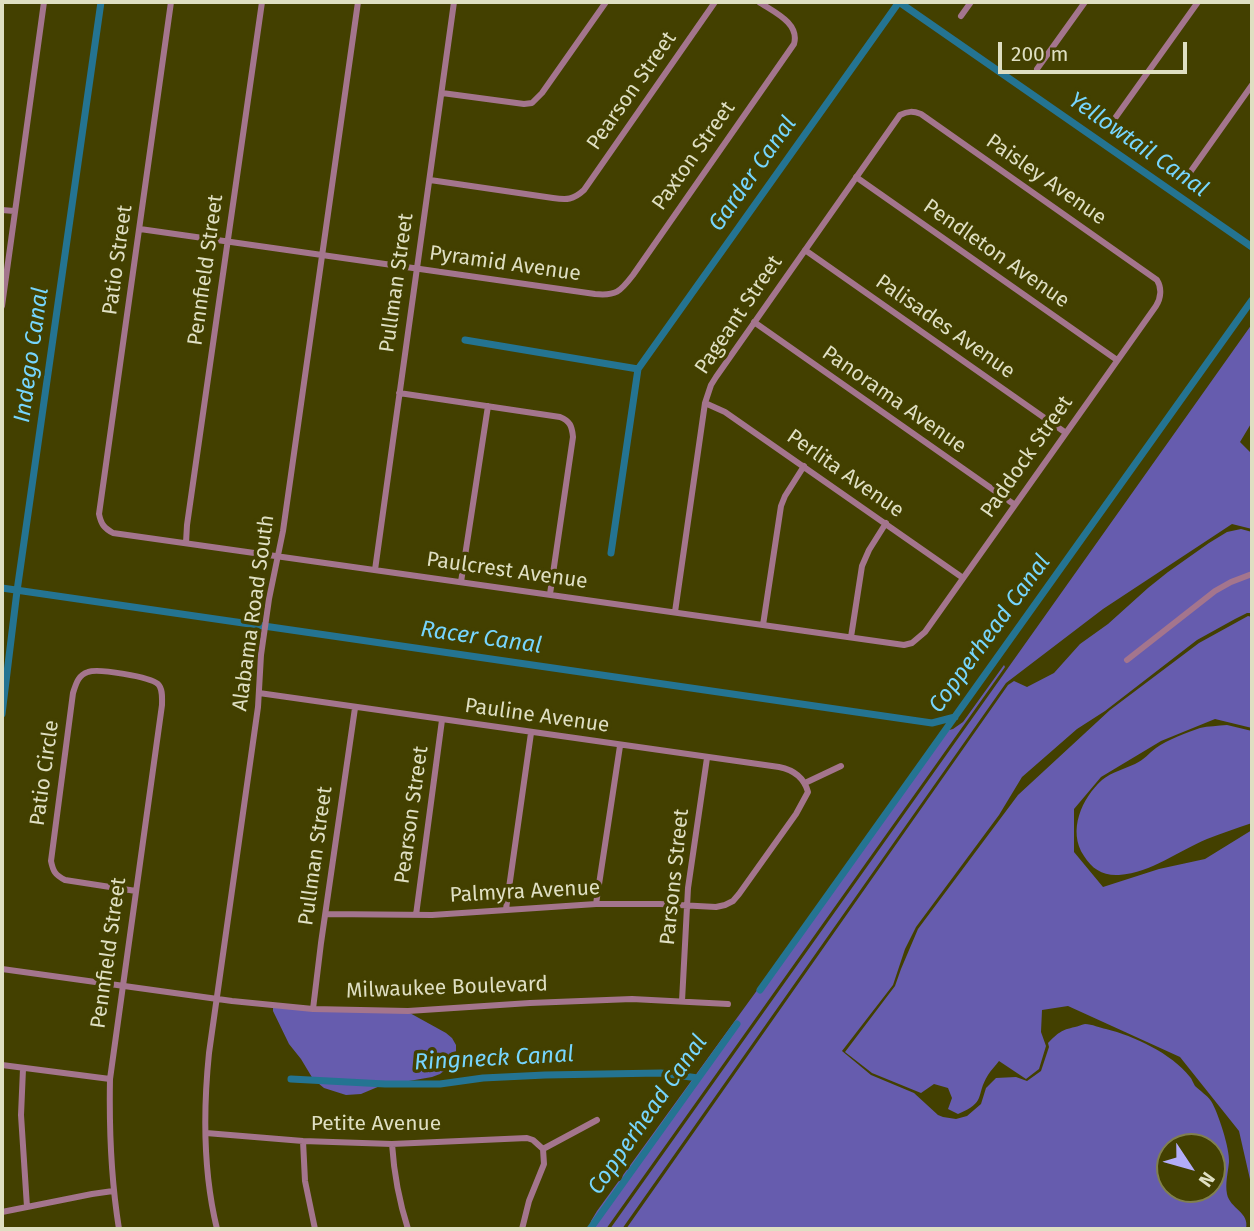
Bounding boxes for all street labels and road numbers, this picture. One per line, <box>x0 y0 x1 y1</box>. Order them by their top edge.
street label: Pearson Street <box>582 27 682 155</box>
street label: Paxton Street <box>647 97 741 215</box>
street label: Paisley Avenue <box>981 129 1111 231</box>
street label: Pennfield Street <box>183 193 229 347</box>
street label: Pendleton Avenue <box>918 194 1074 314</box>
street label: Patio Street <box>98 203 138 317</box>
street label: Pullman Street <box>375 212 419 354</box>
street label: Pyramid Avenue <box>428 241 582 287</box>
street label: Pageant Street <box>690 251 788 379</box>
street label: Palisades Avenue <box>870 270 1020 384</box>
street label: Panorama Avenue <box>817 341 971 459</box>
street label: Paddock Street <box>976 391 1078 523</box>
street label: Perlita Avenue <box>782 424 908 524</box>
street label: Alabama Road South <box>228 513 280 713</box>
street label: Paulcrest Avenue <box>425 547 589 595</box>
street label: Pauline Avenue <box>463 693 611 739</box>
street label: Patio Circle <box>25 719 65 827</box>
street label: Pearson Street <box>390 744 434 886</box>
street label: Pullman Street <box>294 785 338 927</box>
street label: Parsons Street <box>655 808 695 946</box>
street label: Palmyra Avenue <box>449 875 601 909</box>
street label: Pennfield Street <box>86 876 132 1030</box>
street label: Milwaukee Boulevard <box>346 972 548 1004</box>
street label: Petite Avenue <box>311 1111 441 1137</box>

